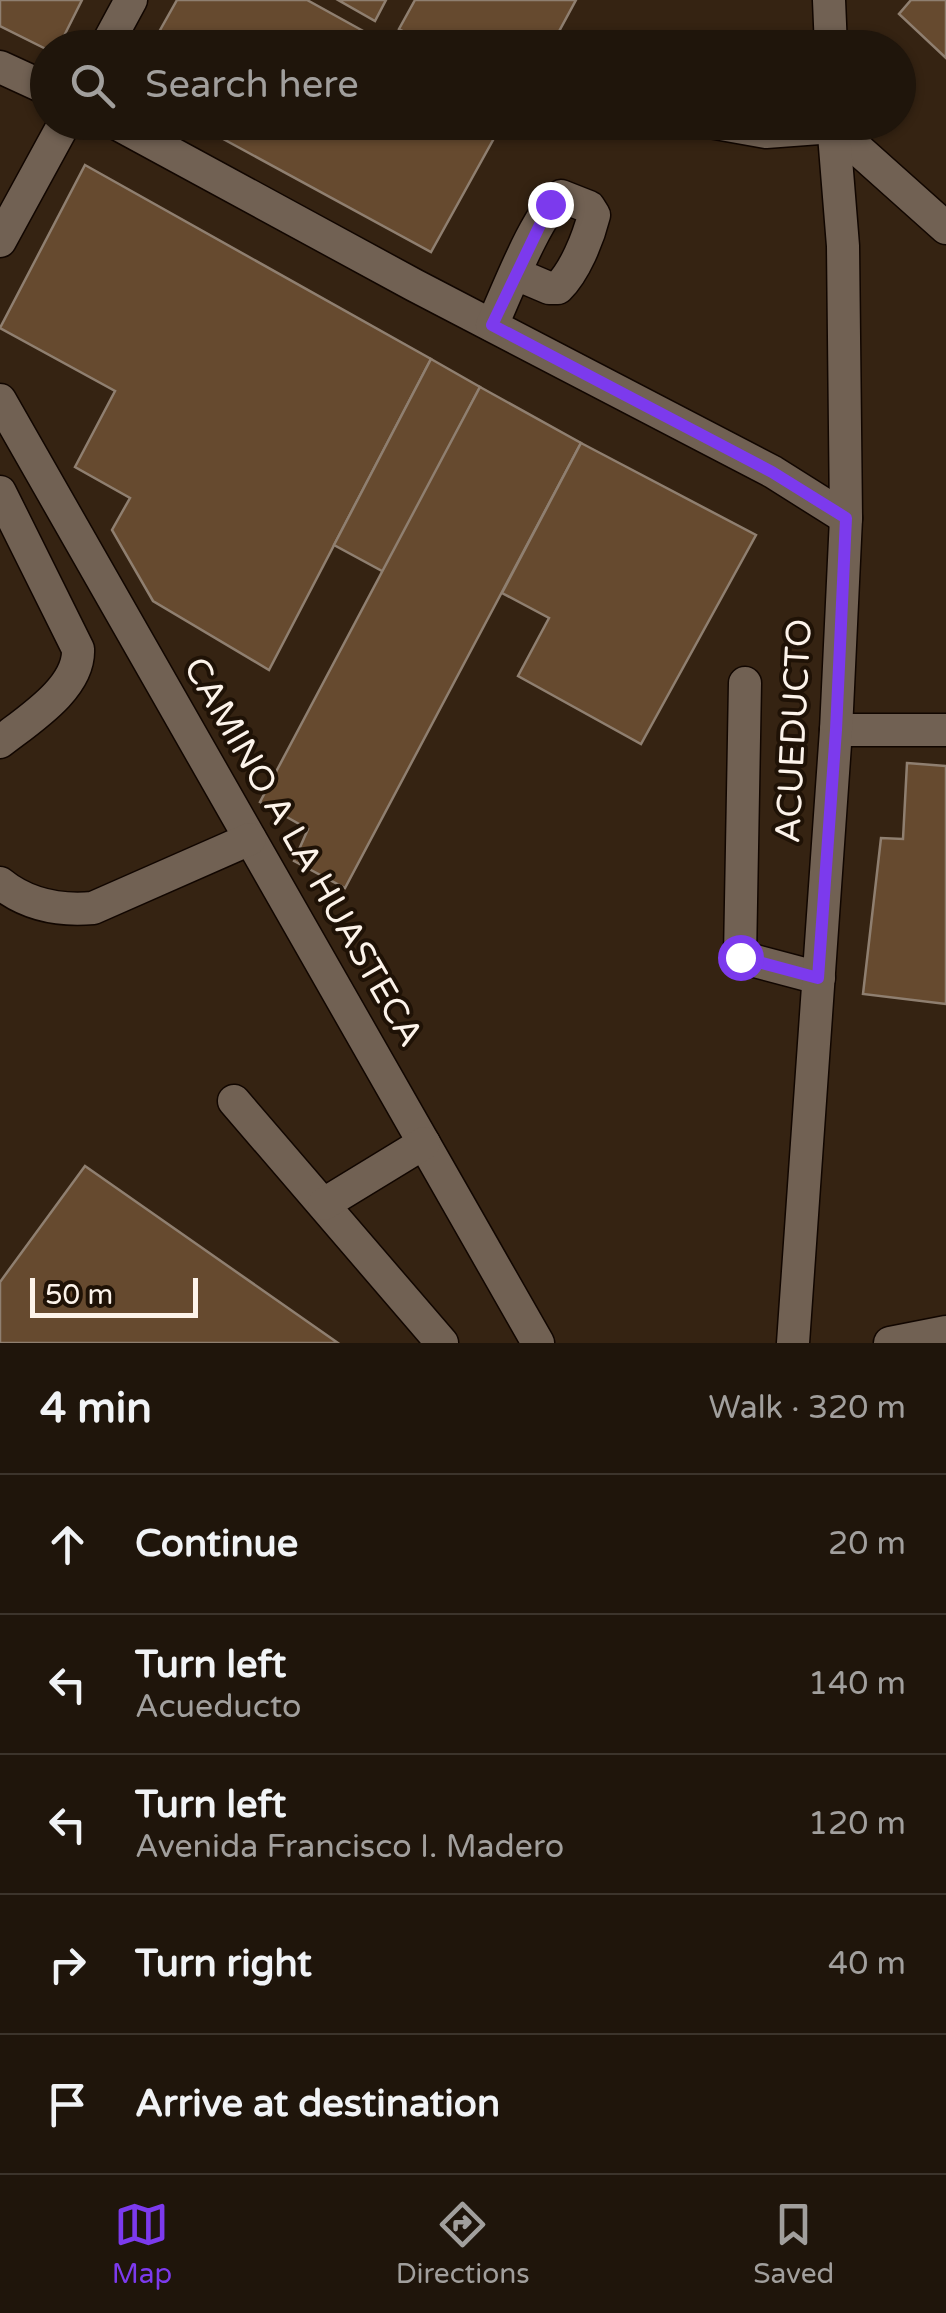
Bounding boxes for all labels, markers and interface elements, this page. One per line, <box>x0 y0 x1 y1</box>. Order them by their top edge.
search box <box>30 30 916 140</box>
icon: search <box>65 58 120 113</box>
text: Search here <box>145 62 359 108</box>
route end <box>528 182 574 228</box>
street label: ACUEDUCTO <box>767 618 821 844</box>
street label: CAMINO A LA HUASTECA <box>174 650 432 1054</box>
route start <box>718 935 764 981</box>
scale bar <box>30 1273 198 1318</box>
text: 50 m <box>45 1278 113 1312</box>
text: 4 min <box>40 1383 152 1434</box>
text: Walk · 320 m <box>709 1389 906 1427</box>
icon: ahead <box>40 1517 95 1572</box>
text: Continue <box>135 1521 298 1567</box>
text: 20 m <box>828 1525 906 1563</box>
text: Turn left <box>135 1642 286 1688</box>
icon: left <box>40 1657 95 1712</box>
text: 140 m <box>808 1665 906 1703</box>
text: Acueducto <box>135 1688 301 1726</box>
text: Turn left <box>135 1782 286 1828</box>
icon: left <box>40 1797 95 1852</box>
text: 120 m <box>808 1805 906 1843</box>
text: Avenida Francisco I. Madero <box>135 1828 564 1866</box>
icon: right <box>40 1937 95 1992</box>
text: Turn right <box>135 1941 312 1987</box>
text: 40 m <box>828 1945 906 1983</box>
icon: arrive <box>40 2077 95 2132</box>
text: Arrive at destination <box>135 2081 500 2127</box>
tab: Map <box>112 2197 172 2291</box>
tab: Directions <box>396 2197 530 2291</box>
tab: Saved <box>753 2197 834 2291</box>

